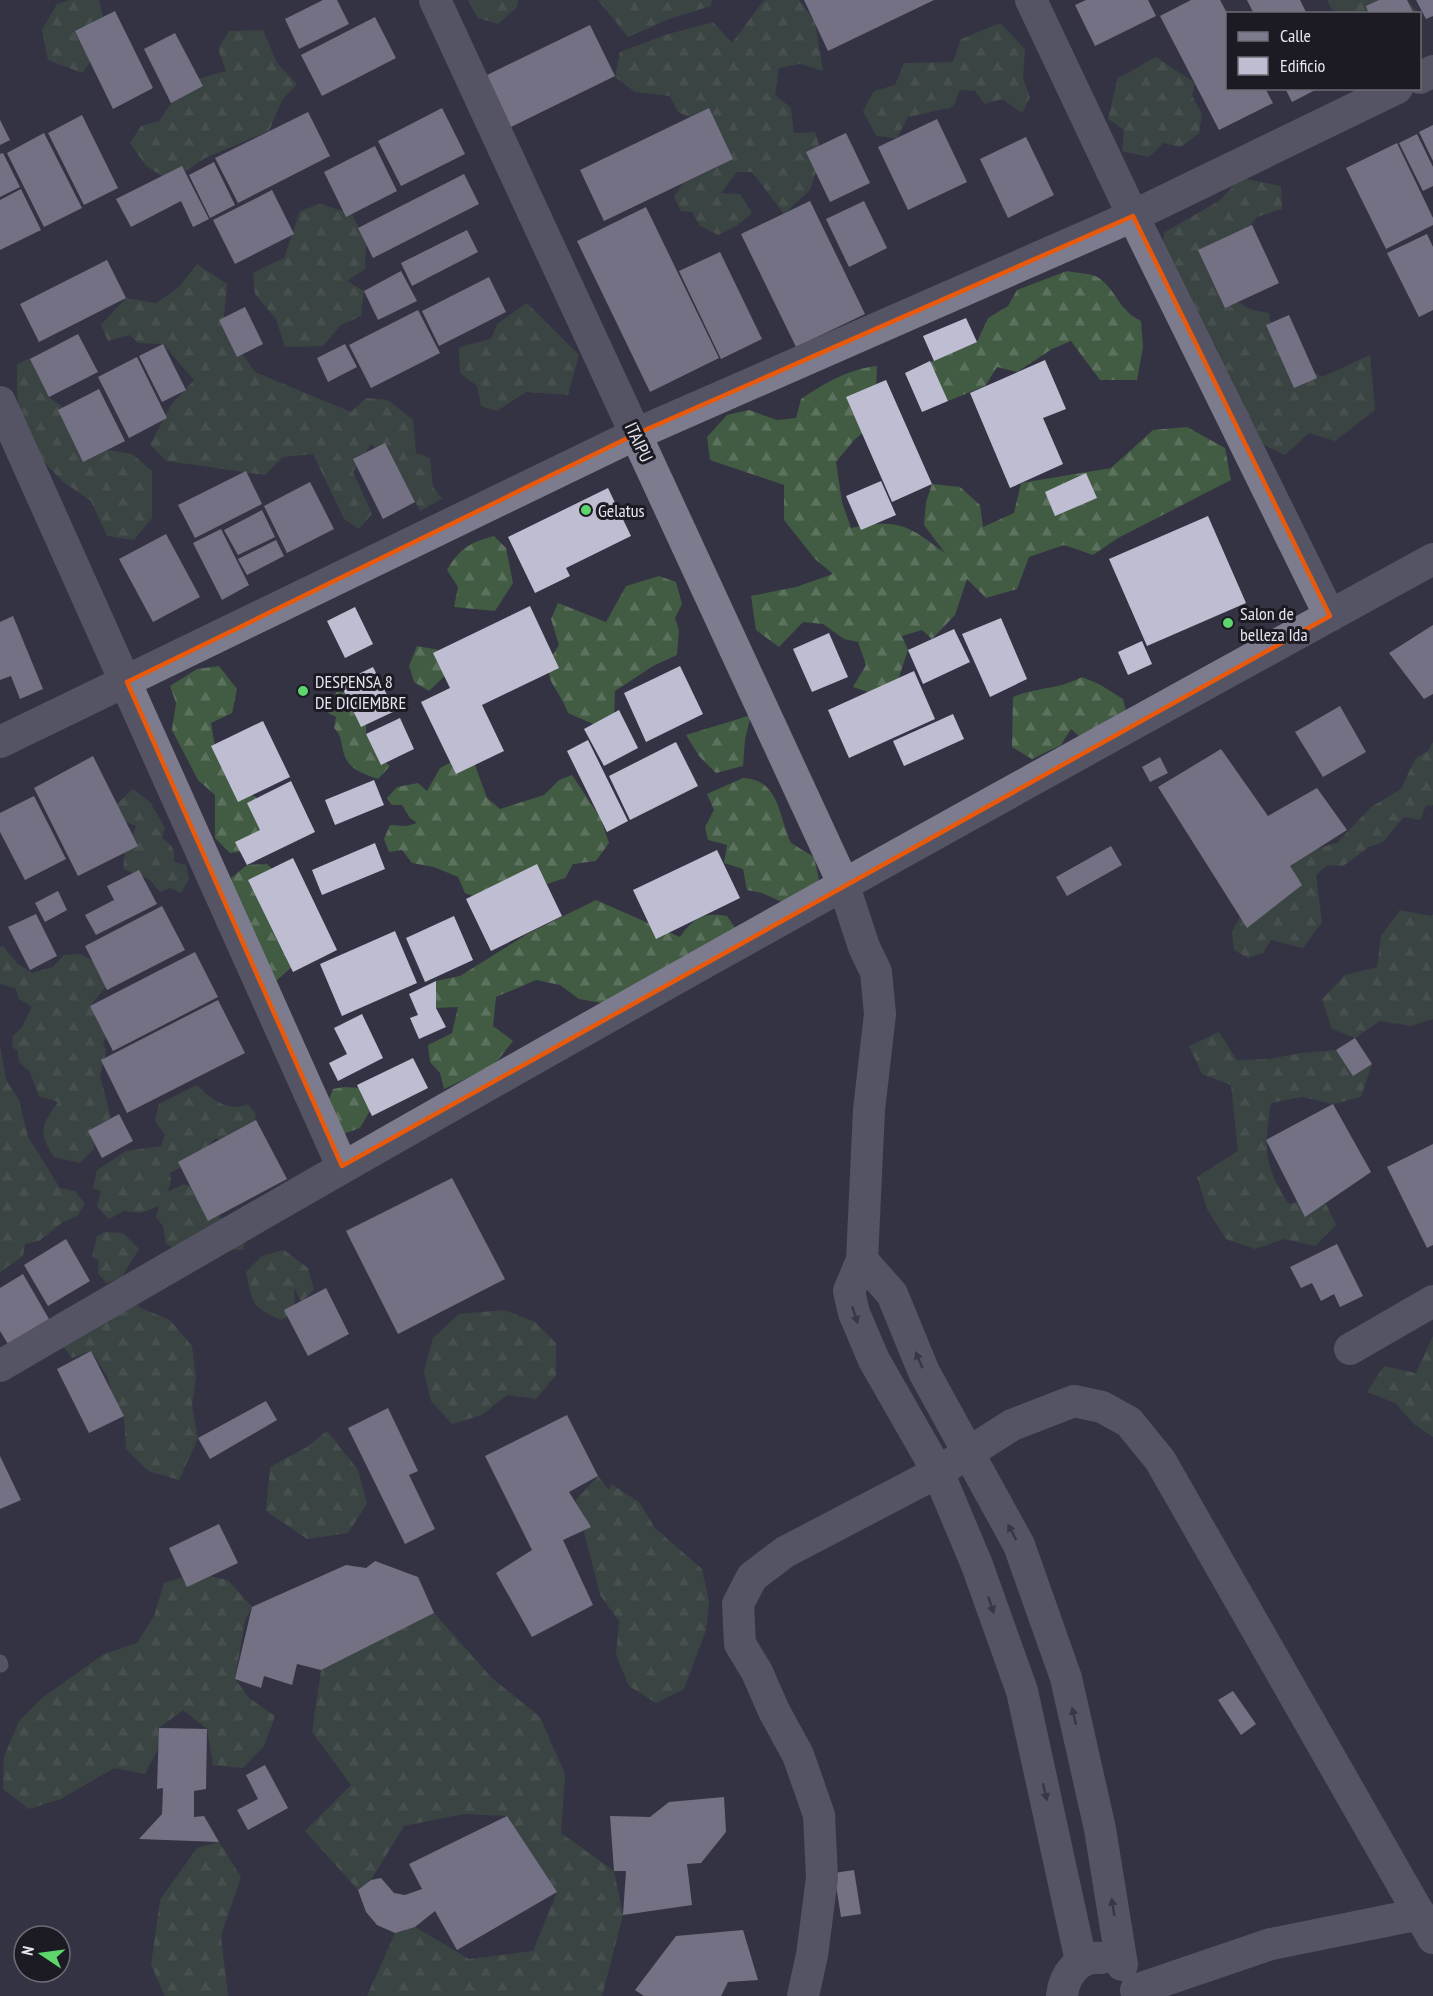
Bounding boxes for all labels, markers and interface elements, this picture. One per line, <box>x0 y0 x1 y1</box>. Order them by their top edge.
legend <box>1226 12 1421 90</box>
text: Calle <box>1280 24 1311 47</box>
text: Edificio <box>1280 54 1326 77</box>
street label: ITAIPU <box>620 418 658 466</box>
place label: Gelatus <box>598 499 645 522</box>
marker: Gelatus <box>579 503 593 517</box>
place label: Salon de belleza Ida <box>1240 602 1308 646</box>
marker: Salon de belleza Ida <box>1221 616 1235 630</box>
place label: DESPENSA 8 DE DICIEMBRE <box>315 670 406 714</box>
marker: DESPENSA 8 DE DICIEMBRE <box>296 684 310 698</box>
one-way arrow <box>851 1306 860 1324</box>
one-way arrow <box>914 1351 923 1369</box>
one-way arrow <box>1007 1523 1017 1540</box>
one-way arrow <box>987 1596 997 1614</box>
one-way arrow <box>1069 1707 1079 1725</box>
one-way arrow <box>1040 1783 1050 1801</box>
one-way arrow <box>1108 1898 1117 1917</box>
north arrow <box>12 1924 72 1984</box>
text: N <box>17 1944 38 1957</box>

